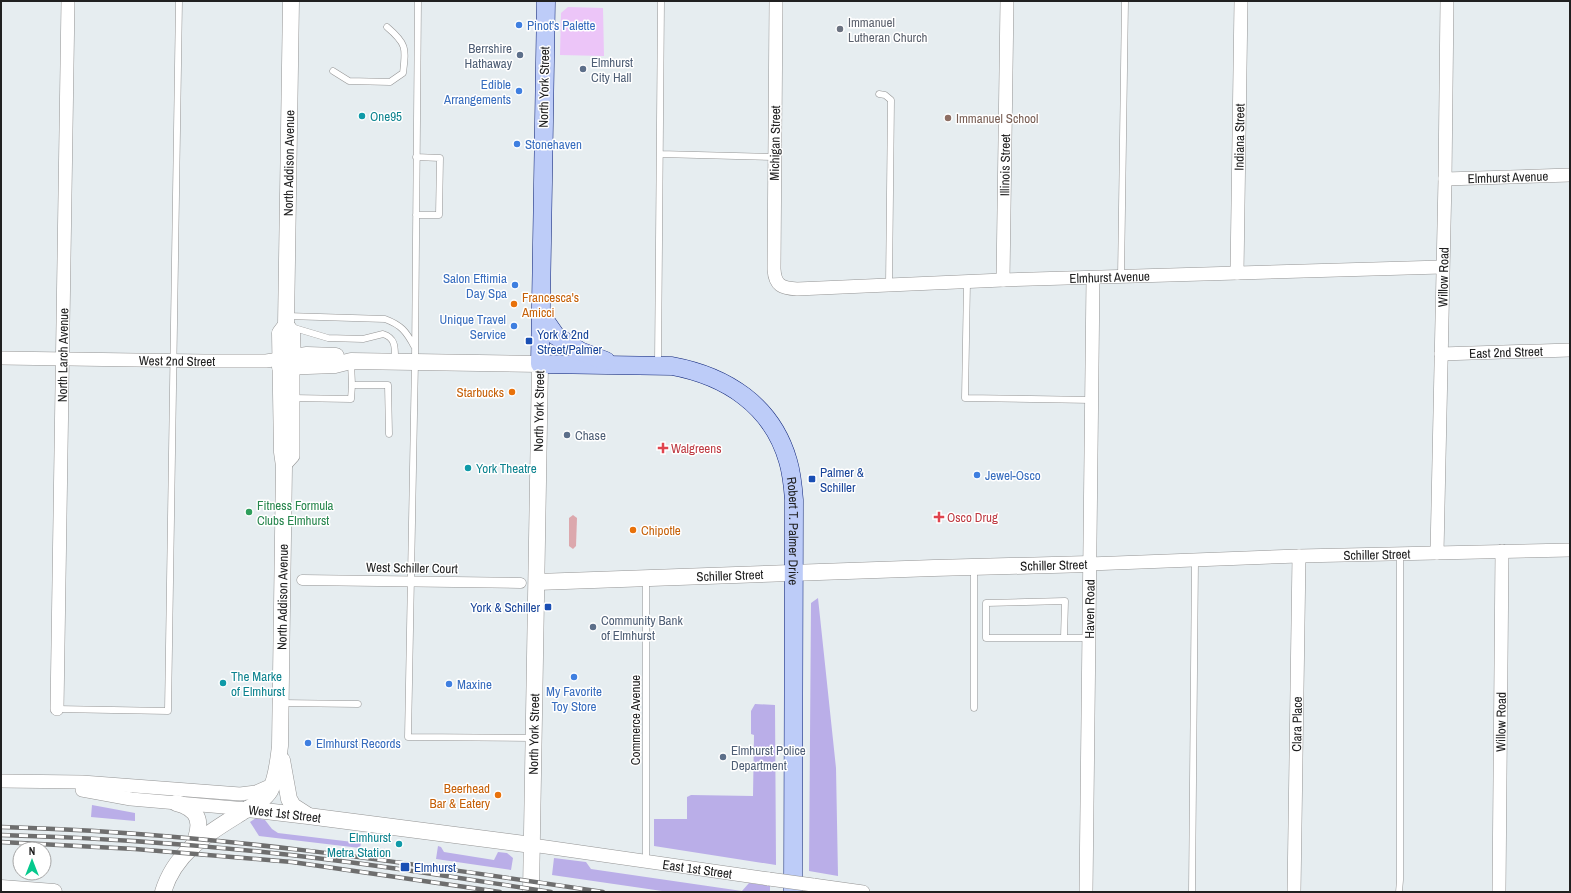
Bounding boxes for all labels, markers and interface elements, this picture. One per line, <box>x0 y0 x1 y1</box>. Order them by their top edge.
place label: Immanuel Lutheran Church <box>848 14 927 46</box>
place label: Pinot's Palette <box>527 17 595 34</box>
marker: Pinot's Palette <box>514 20 524 30</box>
marker: Immanuel Lutheran Church <box>835 24 845 34</box>
place label: Berrshire Hathaway <box>465 40 513 72</box>
street label: North York Street <box>535 46 553 128</box>
marker: Berrshire Hathaway <box>515 50 525 60</box>
place label: Elmhurst City Hall <box>591 54 633 86</box>
marker: Elmhurst City Hall <box>578 64 588 74</box>
place label: Edible Arrangements <box>443 76 511 108</box>
marker: Edible Arrangements <box>514 86 524 96</box>
street label: Indiana Street <box>1230 103 1248 171</box>
street label: Michigan Street <box>766 105 784 181</box>
place label: One95 <box>370 108 402 125</box>
street label: North Addison Avenue <box>279 110 298 216</box>
place label: Immanuel School <box>956 110 1038 127</box>
marker: One95 <box>357 111 367 121</box>
marker: Immanuel School <box>943 113 953 123</box>
street label: Illinois Street <box>996 134 1014 196</box>
place label: Stonehaven <box>525 136 582 153</box>
marker: Stonehaven <box>512 139 522 149</box>
street label: Elmhurst Avenue <box>1467 167 1549 187</box>
street label: Willow Road <box>1434 247 1452 307</box>
street label: Elmhurst Avenue <box>1069 267 1150 287</box>
place label: Salon Eftimia Day Spa <box>443 270 507 302</box>
marker: Salon Eftimia Day Spa <box>510 280 520 290</box>
place label: Francesca's Amicci <box>521 289 579 321</box>
marker: Francesca's Amicci <box>509 299 519 309</box>
street label: North Larch Avenue <box>53 308 72 402</box>
place label: Unique Travel Service <box>440 311 506 343</box>
marker: Unique Travel Service <box>509 321 519 331</box>
place label: York & 2nd Street/Palmer <box>537 326 603 358</box>
marker: York & 2nd Street/Palmer <box>524 336 534 346</box>
street label: East 2nd Street <box>1469 342 1543 362</box>
street label: West 2nd Street <box>139 352 215 370</box>
street label: North York Street <box>530 370 548 452</box>
place label: Starbucks <box>457 384 504 401</box>
marker: Starbucks <box>507 387 517 397</box>
place label: Chase <box>575 427 606 444</box>
marker: Chase <box>562 430 572 440</box>
place label: Walgreens <box>671 440 722 457</box>
marker: Walgreens <box>658 443 668 453</box>
place label: York Theatre <box>476 460 537 477</box>
marker: York Theatre <box>463 463 473 473</box>
place label: Palmer & Schiller <box>820 464 865 496</box>
place label: Jewel-Osco <box>985 467 1041 484</box>
marker: Jewel-Osco <box>972 470 982 480</box>
marker: Palmer & Schiller <box>807 474 817 484</box>
street label: Robert T. Palmer Drive <box>783 476 803 585</box>
place label: Fitness Formula Clubs Elmhurst <box>257 497 334 529</box>
marker: Fitness Formula Clubs Elmhurst <box>244 507 254 517</box>
place label: Osco Drug <box>947 509 998 526</box>
marker: Osco Drug <box>934 512 944 522</box>
place label: Chipotle <box>641 522 681 539</box>
marker: Chipotle <box>628 525 638 535</box>
street label: North Addison Avenue <box>273 544 291 650</box>
street label: Schiller Street <box>1343 545 1411 564</box>
street label: Schiller Street <box>1020 556 1087 574</box>
street label: West Schiller Court <box>366 559 458 577</box>
street label: Schiller Street <box>696 566 764 585</box>
street label: Haven Road <box>1080 579 1098 639</box>
place label: York & Schiller <box>470 599 540 616</box>
marker: York & Schiller <box>543 602 553 612</box>
place label: Community Bank of Elmhurst <box>601 612 683 644</box>
marker: Community Bank of Elmhurst <box>588 622 598 632</box>
place label: The Marke of Elmhurst <box>231 668 285 700</box>
marker: My Favorite Toy Store <box>569 672 579 682</box>
street label: Commerce Avenue <box>627 675 644 765</box>
place label: Maxine <box>457 676 492 693</box>
marker: The Marke of Elmhurst <box>218 678 228 688</box>
marker: Maxine <box>444 679 454 689</box>
place label: My Favorite Toy Store <box>546 683 602 715</box>
street label: Willow Road <box>1492 692 1509 752</box>
street label: North York Street <box>525 693 543 775</box>
street label: Clara Place <box>1288 696 1305 752</box>
place label: Elmhurst Records <box>316 735 401 752</box>
marker: Elmhurst Records <box>303 738 313 748</box>
place label: Elmhurst Police Department <box>731 742 806 774</box>
marker: Elmhurst Police Department <box>718 752 728 762</box>
place label: Beerhead Bar & Eatery <box>430 780 491 812</box>
marker: Beerhead Bar & Eatery <box>493 790 503 800</box>
street label: West 1st Street <box>248 801 322 826</box>
place label: Elmhurst Metra Station <box>327 829 391 861</box>
marker: Elmhurst Metra Station <box>394 839 404 849</box>
north arrow <box>12 841 52 881</box>
text: N <box>29 844 35 858</box>
street label: East 1st Street <box>661 855 733 882</box>
place label: Elmhurst <box>414 859 456 876</box>
marker: Elmhurst <box>399 861 411 873</box>

